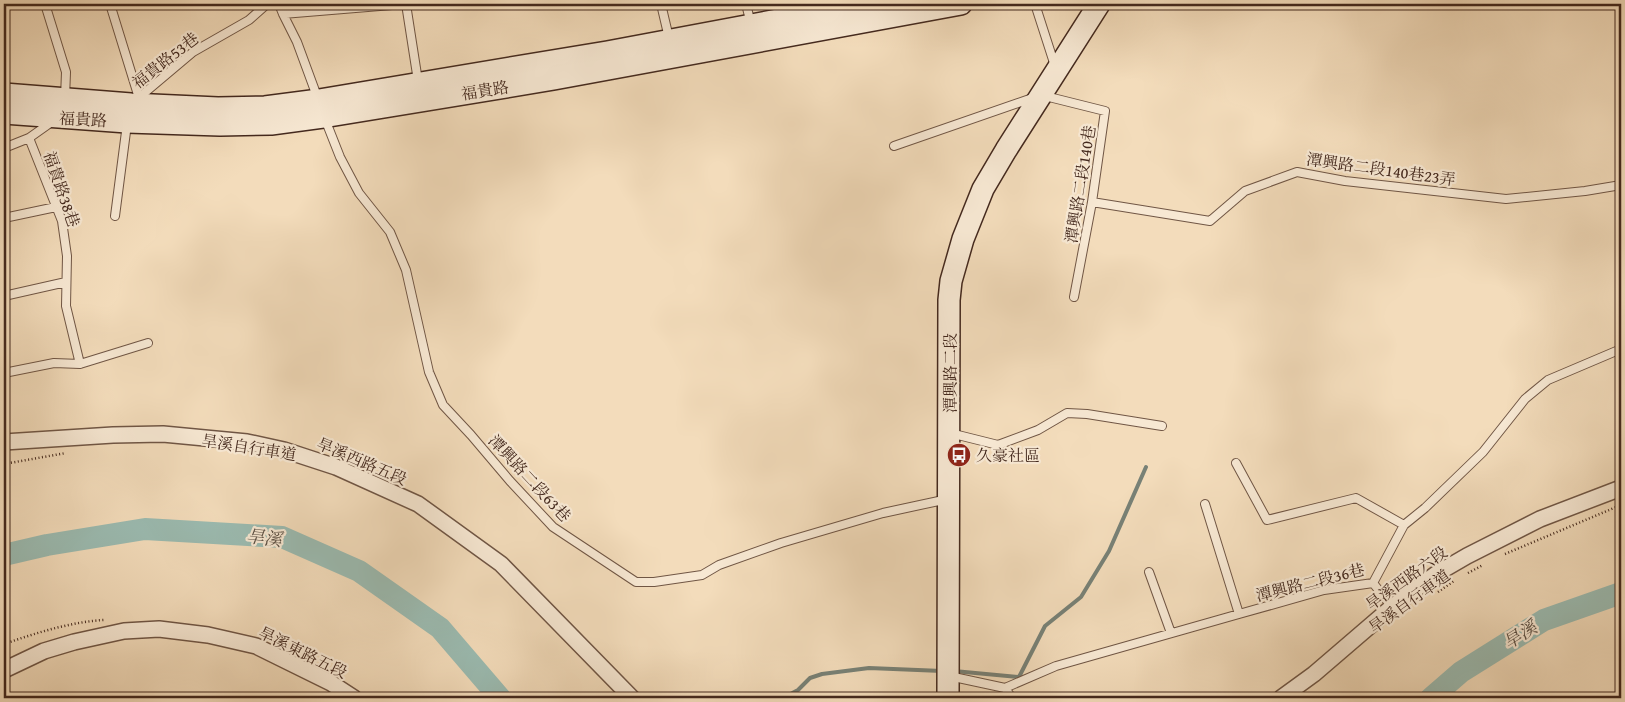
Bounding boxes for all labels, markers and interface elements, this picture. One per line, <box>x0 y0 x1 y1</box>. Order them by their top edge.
street label: 福貴路53巷 <box>126 26 204 94</box>
street label: 福貴路 <box>459 74 511 106</box>
street label: 福貴路 <box>58 106 108 132</box>
street label: 潭興路二段140巷 <box>1059 123 1101 245</box>
street label: 潭興路二段140巷23弄 <box>1305 147 1457 191</box>
street label: 福貴路38巷 <box>38 148 86 230</box>
street label: 潭興路二段 <box>938 333 962 413</box>
street label: 旱溪自行車道 <box>200 428 298 466</box>
street label: 潭興路二段63巷 <box>483 429 577 527</box>
street label: 旱溪西路五段 <box>313 431 411 491</box>
bus stop icon: 久豪社區 <box>946 442 972 468</box>
place label: 久豪社區 <box>976 443 1040 467</box>
water label: 旱溪 <box>245 522 286 553</box>
street label: 旱溪西路六段 <box>1360 540 1452 616</box>
street label: 潭興路二段36巷 <box>1253 557 1367 607</box>
street label: 旱溪自行車道 <box>1363 563 1455 639</box>
water label: 旱溪 <box>1497 613 1544 656</box>
street label: 旱溪東路五段 <box>255 620 351 684</box>

